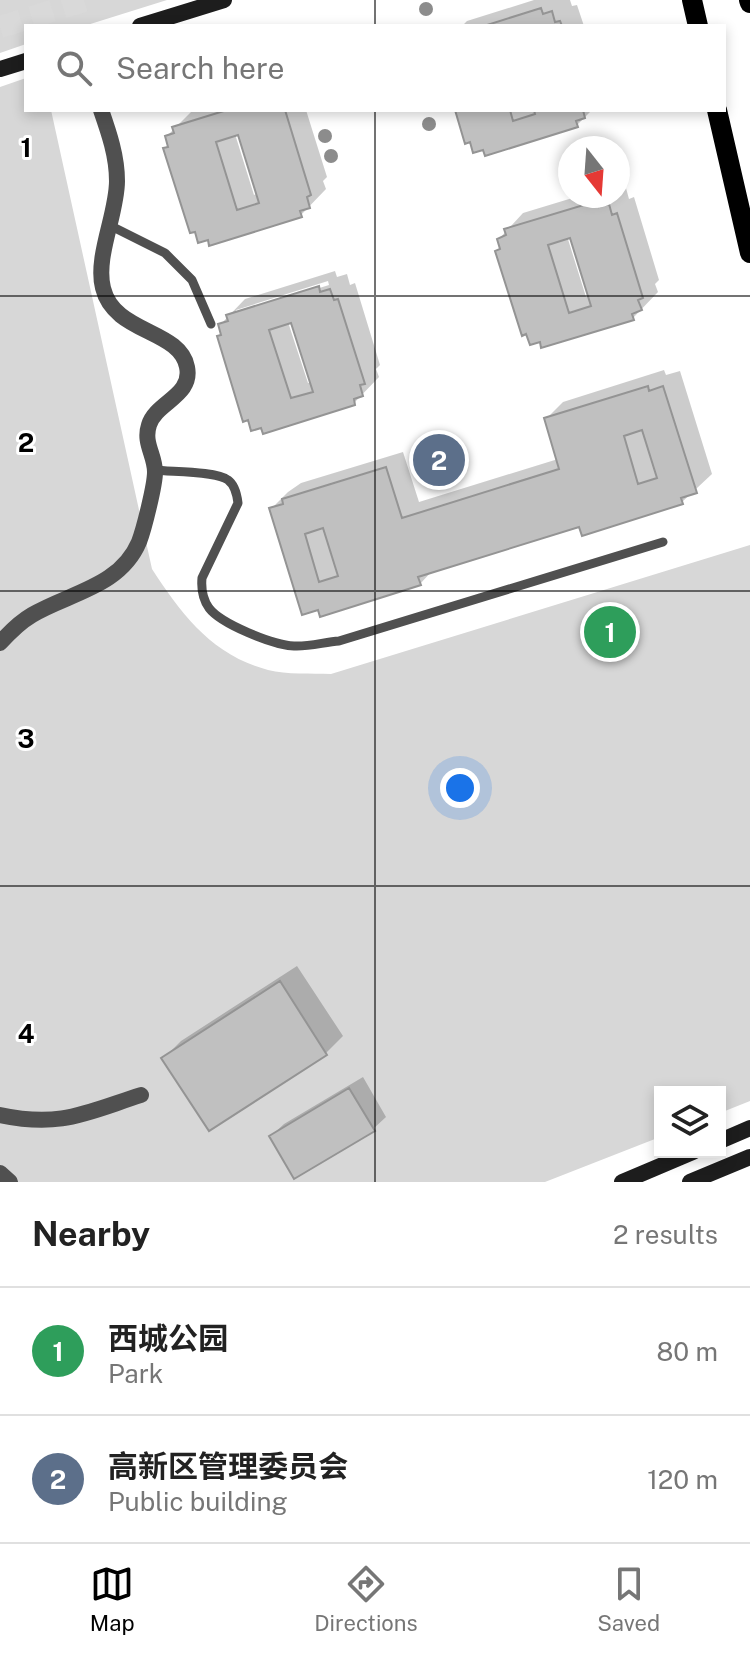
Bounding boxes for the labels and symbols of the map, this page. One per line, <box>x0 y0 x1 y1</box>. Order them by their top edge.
text: 1 <box>20 132 32 163</box>
north arrow <box>558 136 630 208</box>
text: 2 <box>18 427 34 458</box>
pin: 2 <box>413 430 465 490</box>
pin: 1 <box>584 602 636 662</box>
text: 3 <box>17 723 35 754</box>
your location <box>440 768 480 808</box>
text: 4 <box>17 1018 35 1049</box>

